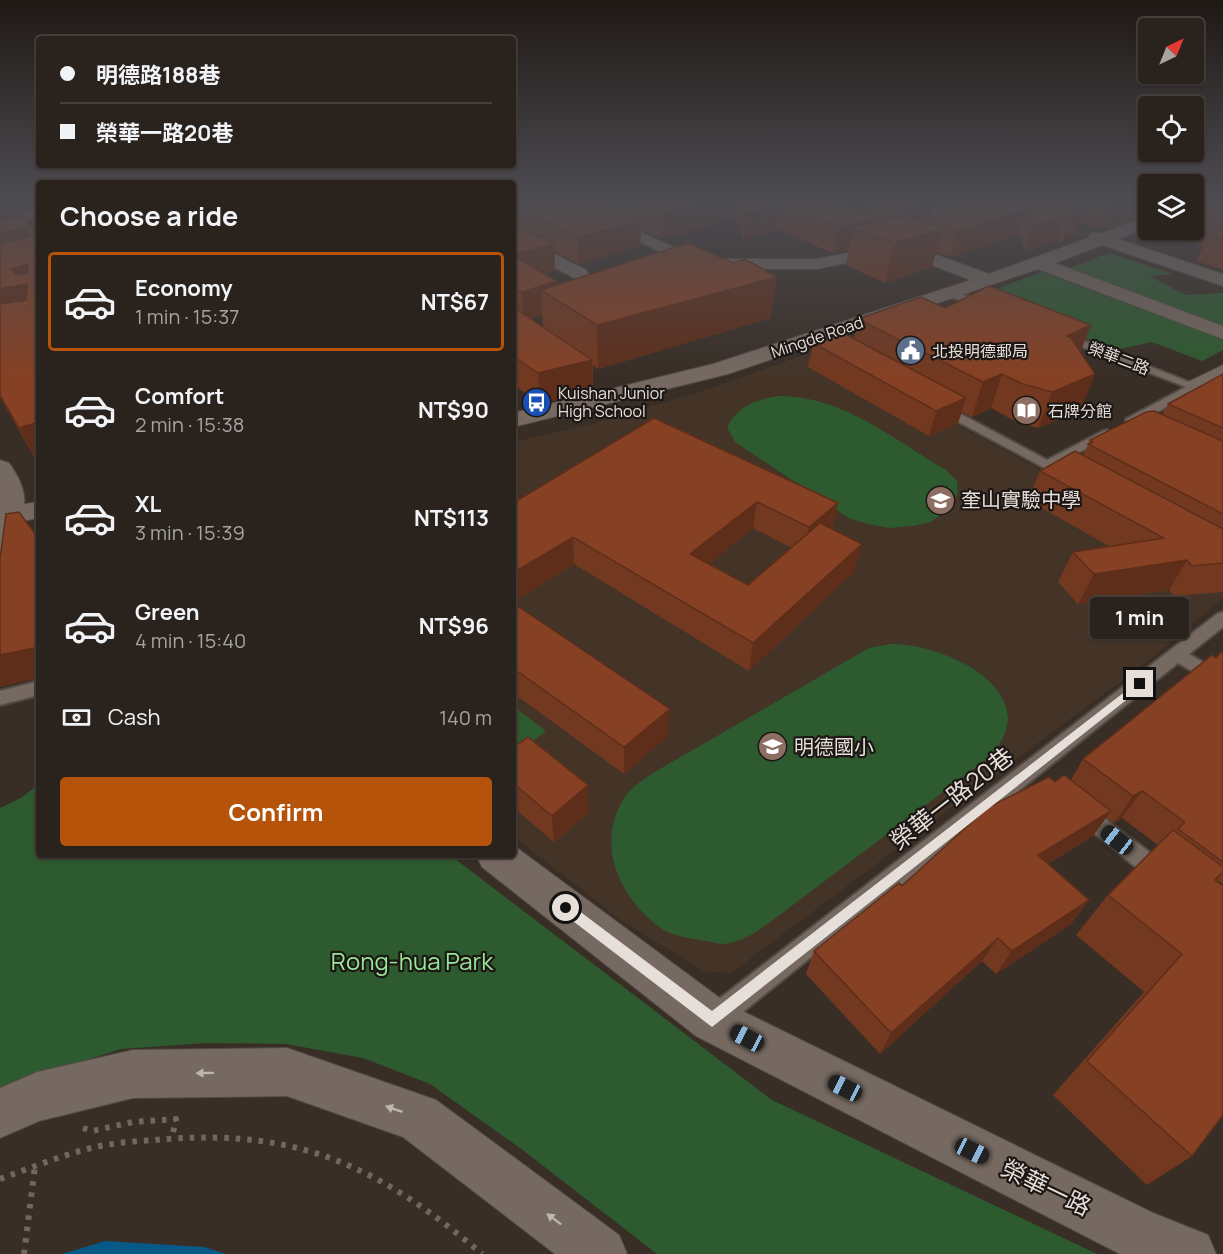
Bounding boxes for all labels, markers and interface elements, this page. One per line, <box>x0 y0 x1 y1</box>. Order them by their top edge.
north arrow <box>1138 18 1204 84</box>
map controls <box>1138 18 1204 240</box>
text: 明德路188巷 <box>96 60 221 90</box>
button: locate <box>1138 96 1204 162</box>
text: 榮華一路20巷 <box>96 118 234 148</box>
button: layers <box>1138 174 1204 240</box>
text: Choose a ride <box>60 197 238 234</box>
text: Economy <box>135 273 233 303</box>
icon: car <box>63 275 117 329</box>
text: NT$67 <box>421 287 489 317</box>
text: 1 min · 15:37 <box>135 303 239 330</box>
street label: Mingde Road <box>768 311 866 363</box>
public building icon: 北投明德郵局 <box>895 335 927 367</box>
street label: 榮華二路 <box>1085 336 1153 380</box>
place label: 北投明德郵局 <box>932 340 1028 362</box>
text: Comfort <box>135 381 224 411</box>
place label: Kuishan Junior High School <box>558 382 665 422</box>
icon: car <box>63 383 117 437</box>
bus stop icon: Kuishan Junior High School <box>521 386 553 418</box>
text: NT$90 <box>418 395 489 425</box>
library icon: 石牌分館 <box>1011 395 1043 427</box>
place label: 石牌分館 <box>1048 400 1112 422</box>
text: 2 min · 15:38 <box>135 411 244 438</box>
school or university icon: 奎山實驗中學 <box>924 484 956 516</box>
place label: 奎山實驗中學 <box>961 486 1081 513</box>
text: XL <box>135 489 161 519</box>
icon: car <box>63 491 117 545</box>
text: NT$113 <box>414 503 489 533</box>
text: 3 min · 15:39 <box>135 519 245 546</box>
text: Green <box>135 597 200 627</box>
callout: 1 min <box>1090 597 1190 639</box>
icon: car <box>63 599 117 653</box>
text: 1 min <box>1115 604 1164 631</box>
text: NT$96 <box>419 611 489 641</box>
text: 4 min · 15:40 <box>135 627 246 654</box>
route end <box>1126 670 1153 697</box>
icon: cash <box>60 701 93 734</box>
text: Cash <box>108 702 161 732</box>
text: 140 m <box>439 704 492 731</box>
school or university icon: 明德國小 <box>757 731 789 763</box>
place label: 明德國小 <box>794 733 874 760</box>
street label: 榮華一路20巷 <box>882 739 1020 856</box>
button: Confirm <box>60 777 492 846</box>
car <box>1097 822 1137 858</box>
route start <box>552 894 579 921</box>
park label: Rong-hua Park <box>331 944 494 977</box>
car <box>727 1022 767 1054</box>
one-way arrow <box>195 1068 214 1078</box>
car <box>825 1072 865 1104</box>
one-way arrow <box>385 1104 403 1114</box>
car <box>952 1135 992 1167</box>
street label: 榮華一路 <box>996 1151 1097 1223</box>
one-way arrow <box>546 1213 562 1225</box>

